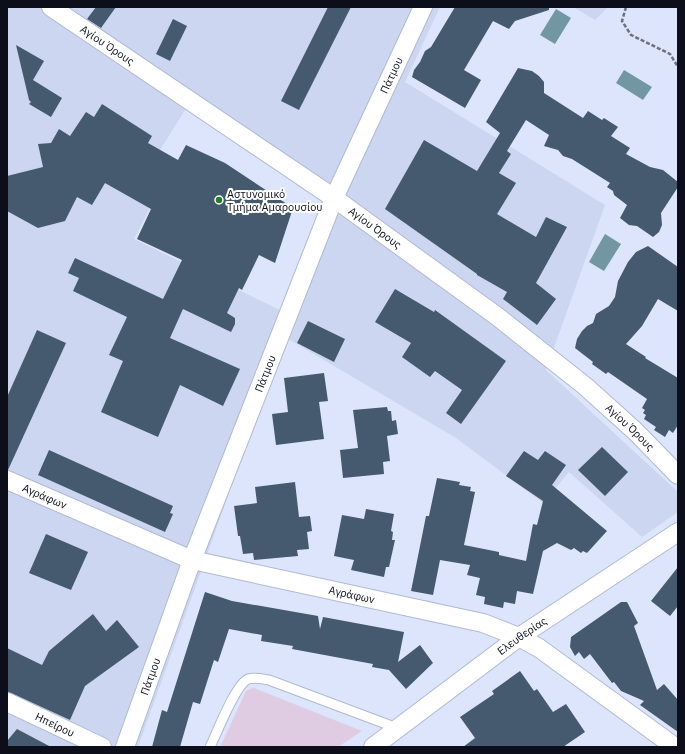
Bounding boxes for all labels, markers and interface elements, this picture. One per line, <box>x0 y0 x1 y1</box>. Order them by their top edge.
street label: Αγίου Όρους <box>78 22 137 68</box>
street label: Πάτμου <box>377 55 406 96</box>
place label: Αστυνομικό Τμήμα Αμαρουσίου <box>227 187 323 214</box>
marker: Αστυνομικό Τμήμα Αμαρουσίου <box>214 195 224 205</box>
street label: Αγίου Όρους <box>346 204 404 252</box>
street label: Πάτμου <box>252 353 279 394</box>
street label: Αγίου Όρους <box>602 401 657 454</box>
street label: Αγράφων <box>20 481 69 512</box>
street label: Αγράφων <box>327 583 376 606</box>
street label: Ελευθερίας <box>494 614 549 658</box>
street label: Πάτμου <box>137 656 163 697</box>
street label: Ηπείρου <box>33 709 77 740</box>

